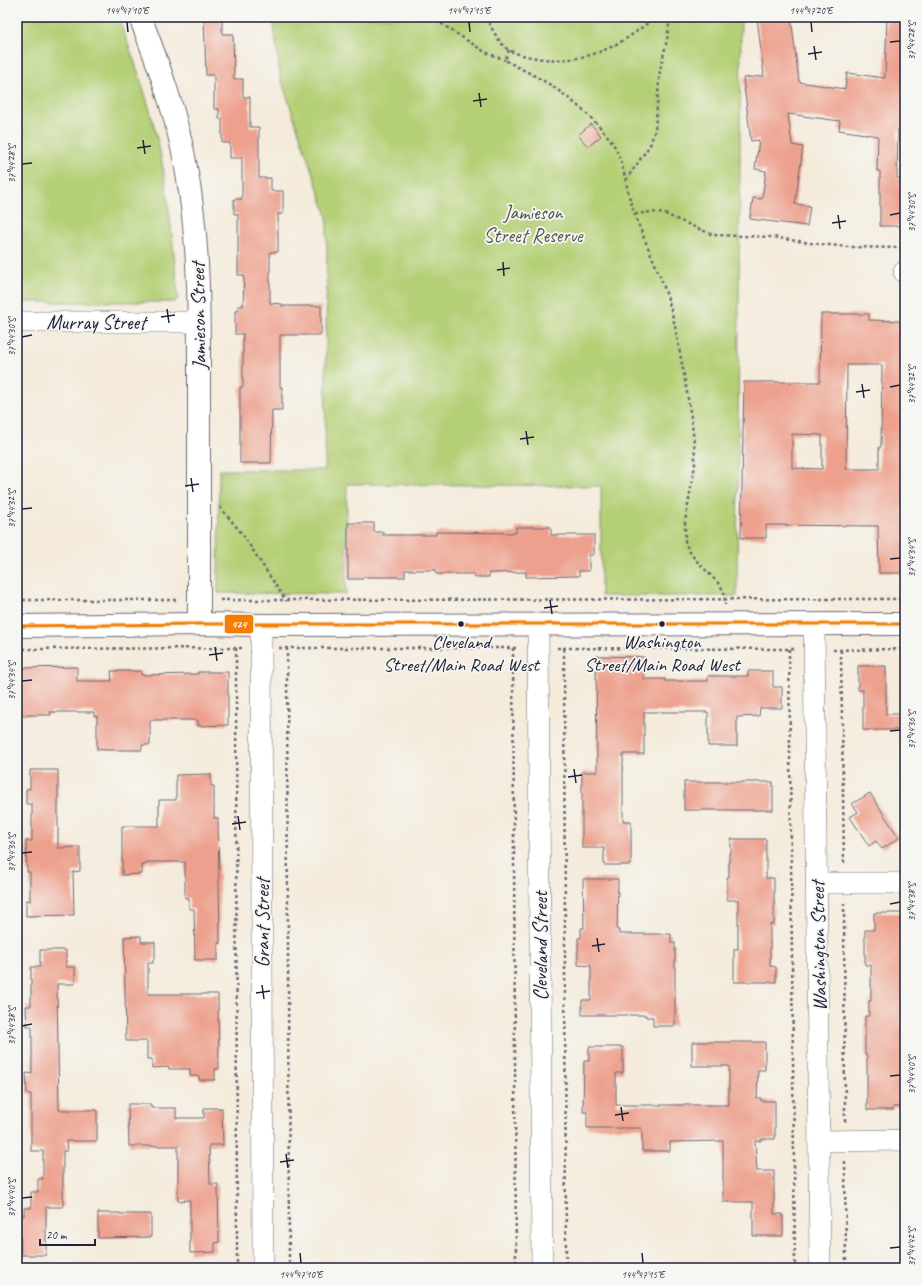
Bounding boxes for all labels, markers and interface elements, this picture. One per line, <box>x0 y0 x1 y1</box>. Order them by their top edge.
text: 144°47'10"E <box>105 4 150 17</box>
text: 144°47'15"E <box>447 4 492 17</box>
text: 144°47'20"E <box>789 4 834 17</box>
text: 37°44'28"S <box>905 20 918 60</box>
text: 37°44'28"S <box>5 143 18 183</box>
text: 37°44'30"S <box>905 192 918 232</box>
park label: Jamieson Street Reserve <box>483 200 584 248</box>
street label: Jamieson Street <box>185 259 212 371</box>
street label: Murray Street <box>46 310 149 335</box>
text: 37°44'30"S <box>5 316 18 356</box>
text: 37°44'32"S <box>905 364 918 404</box>
text: 37°44'32"S <box>5 488 18 528</box>
text: 37°44'34"S <box>905 537 918 577</box>
line badge: 424 <box>224 614 254 634</box>
text: 424 <box>232 617 248 631</box>
marker: Cleveland Street/Main Road West <box>456 619 466 629</box>
marker: Washington Street/Main Road West <box>657 619 667 629</box>
place label: Cleveland Street/Main Road West <box>383 630 540 677</box>
place label: Washington Street/Main Road West <box>584 630 741 677</box>
text: 37°44'34"S <box>5 660 18 700</box>
text: 37°44'36"S <box>905 709 918 749</box>
text: 37°44'36"S <box>5 832 18 872</box>
street label: Grant Street <box>250 875 275 968</box>
street label: Washington Street <box>805 877 832 1011</box>
text: 37°44'38"S <box>905 881 918 921</box>
street label: Cleveland Street <box>528 889 553 1000</box>
text: 37°44'38"S <box>5 1005 18 1045</box>
text: 37°44'40"S <box>905 1054 918 1094</box>
text: 37°44'40"S <box>5 1177 18 1217</box>
scale bar <box>40 1221 95 1247</box>
text: 37°44'42"S <box>905 1226 918 1266</box>
text: 20 m <box>46 1227 68 1243</box>
text: 144°47'10"E <box>279 1268 324 1281</box>
text: 144°47'15"E <box>621 1268 666 1281</box>

